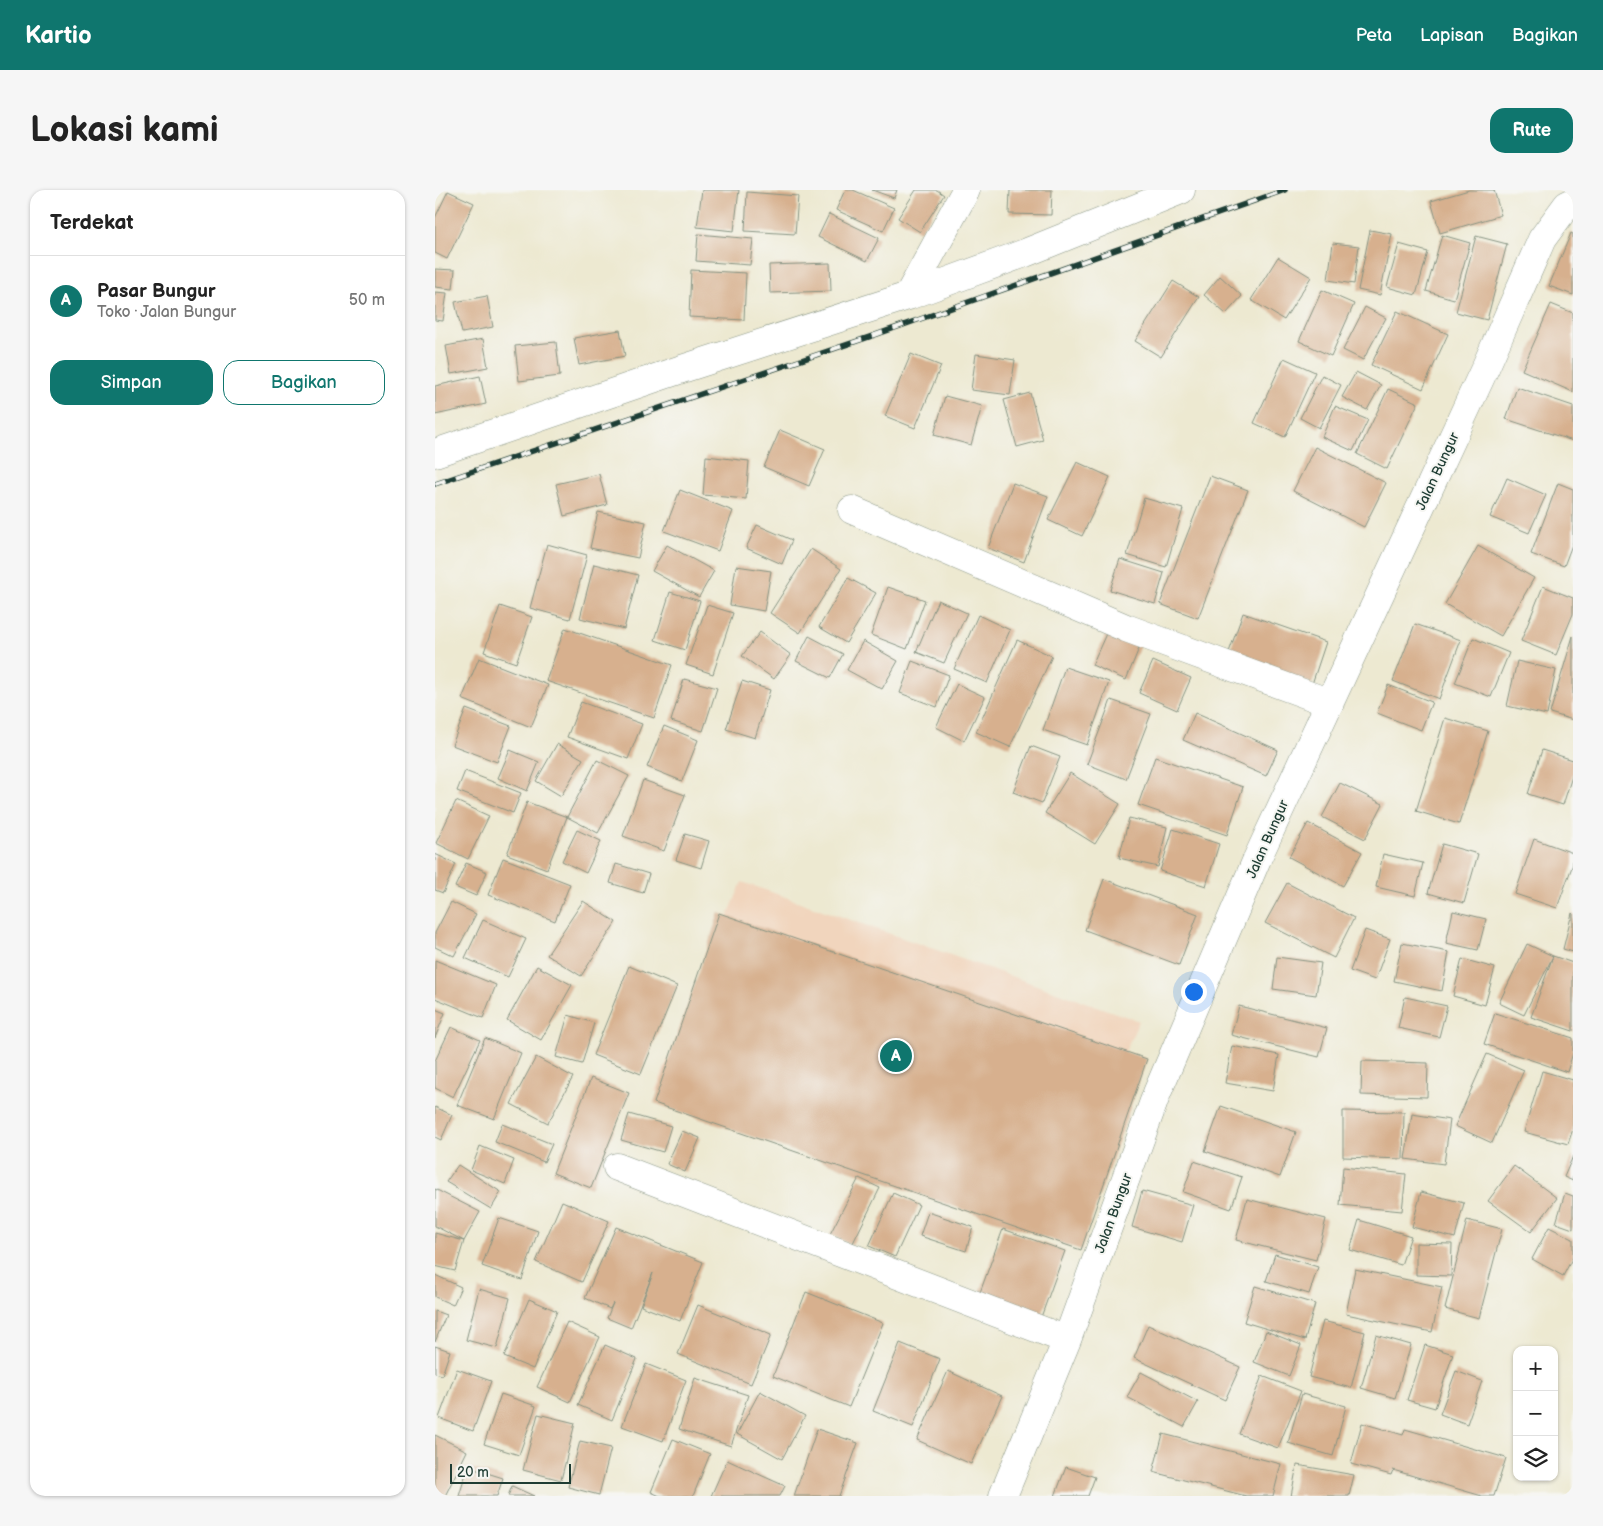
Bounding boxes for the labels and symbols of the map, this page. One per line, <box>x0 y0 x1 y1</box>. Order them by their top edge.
street label: Jalan Bungur <box>1412 429 1463 513</box>
street label: Jalan Bungur <box>1243 797 1293 881</box>
your location <box>1181 979 1207 1005</box>
pin: A <box>880 1037 912 1075</box>
street label: Jalan Bungur <box>1091 1170 1136 1255</box>
scale bar <box>450 1461 571 1484</box>

